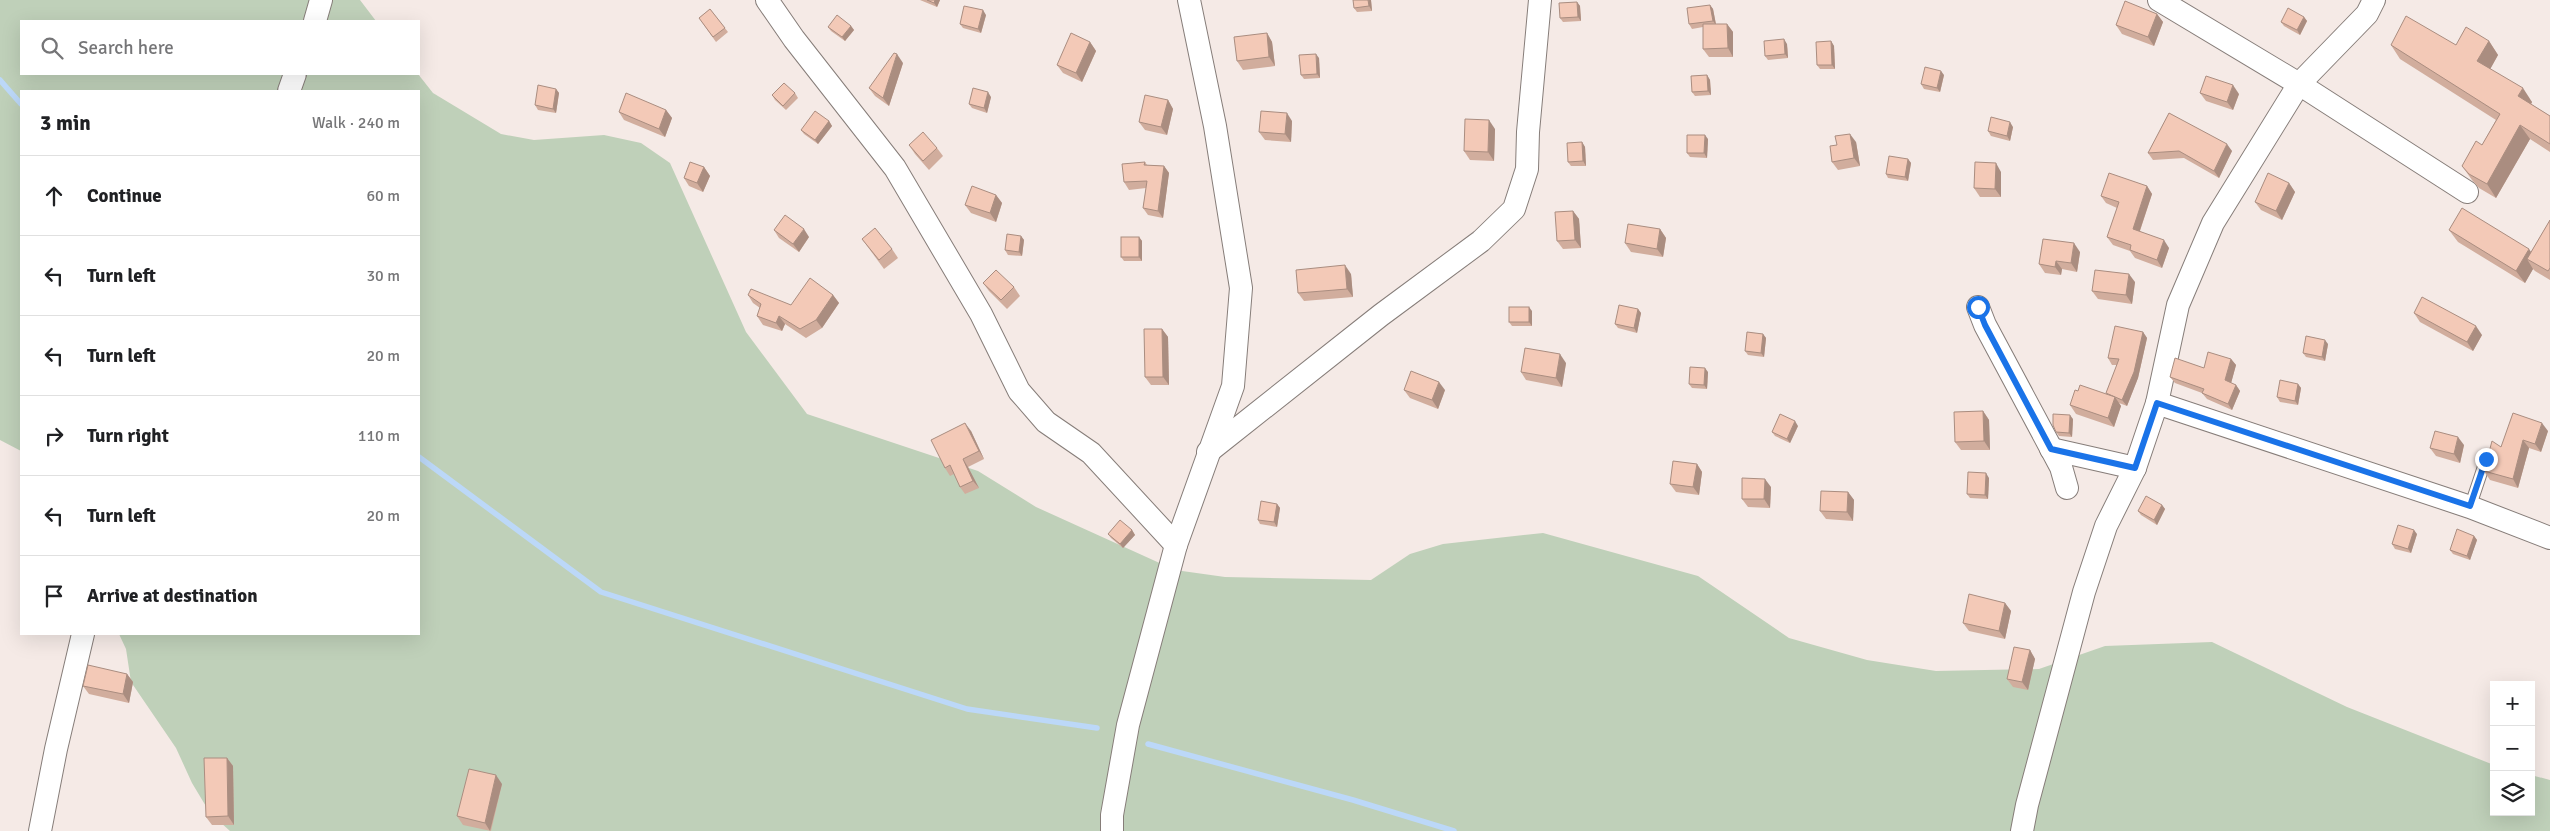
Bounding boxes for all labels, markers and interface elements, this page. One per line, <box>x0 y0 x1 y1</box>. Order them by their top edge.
search box <box>20 20 420 75</box>
icon: search <box>38 34 66 62</box>
text: Search here <box>78 36 174 60</box>
text: 3 min <box>40 110 91 136</box>
text: Walk · 240 m <box>312 113 400 133</box>
icon: ahead <box>40 182 68 210</box>
text: Continue <box>87 184 162 208</box>
text: 60 m <box>366 186 400 206</box>
icon: left <box>40 262 68 290</box>
text: Turn left <box>87 264 156 288</box>
text: 30 m <box>366 266 400 286</box>
route start <box>1967 296 1990 319</box>
icon: left <box>40 342 68 370</box>
text: Turn left <box>87 344 156 368</box>
text: 20 m <box>366 346 400 366</box>
icon: right <box>40 422 68 450</box>
text: Turn right <box>87 424 169 448</box>
text: 110 m <box>358 426 400 446</box>
route end <box>2475 448 2498 471</box>
icon: left <box>40 502 68 530</box>
text: Turn left <box>87 504 156 528</box>
text: 20 m <box>366 506 400 526</box>
icon: arrive <box>40 582 68 610</box>
text: Arrive at destination <box>87 584 258 608</box>
map controls <box>2490 681 2535 816</box>
button: + <box>2490 681 2535 726</box>
button: − <box>2490 726 2535 771</box>
button: layers <box>2490 771 2535 816</box>

